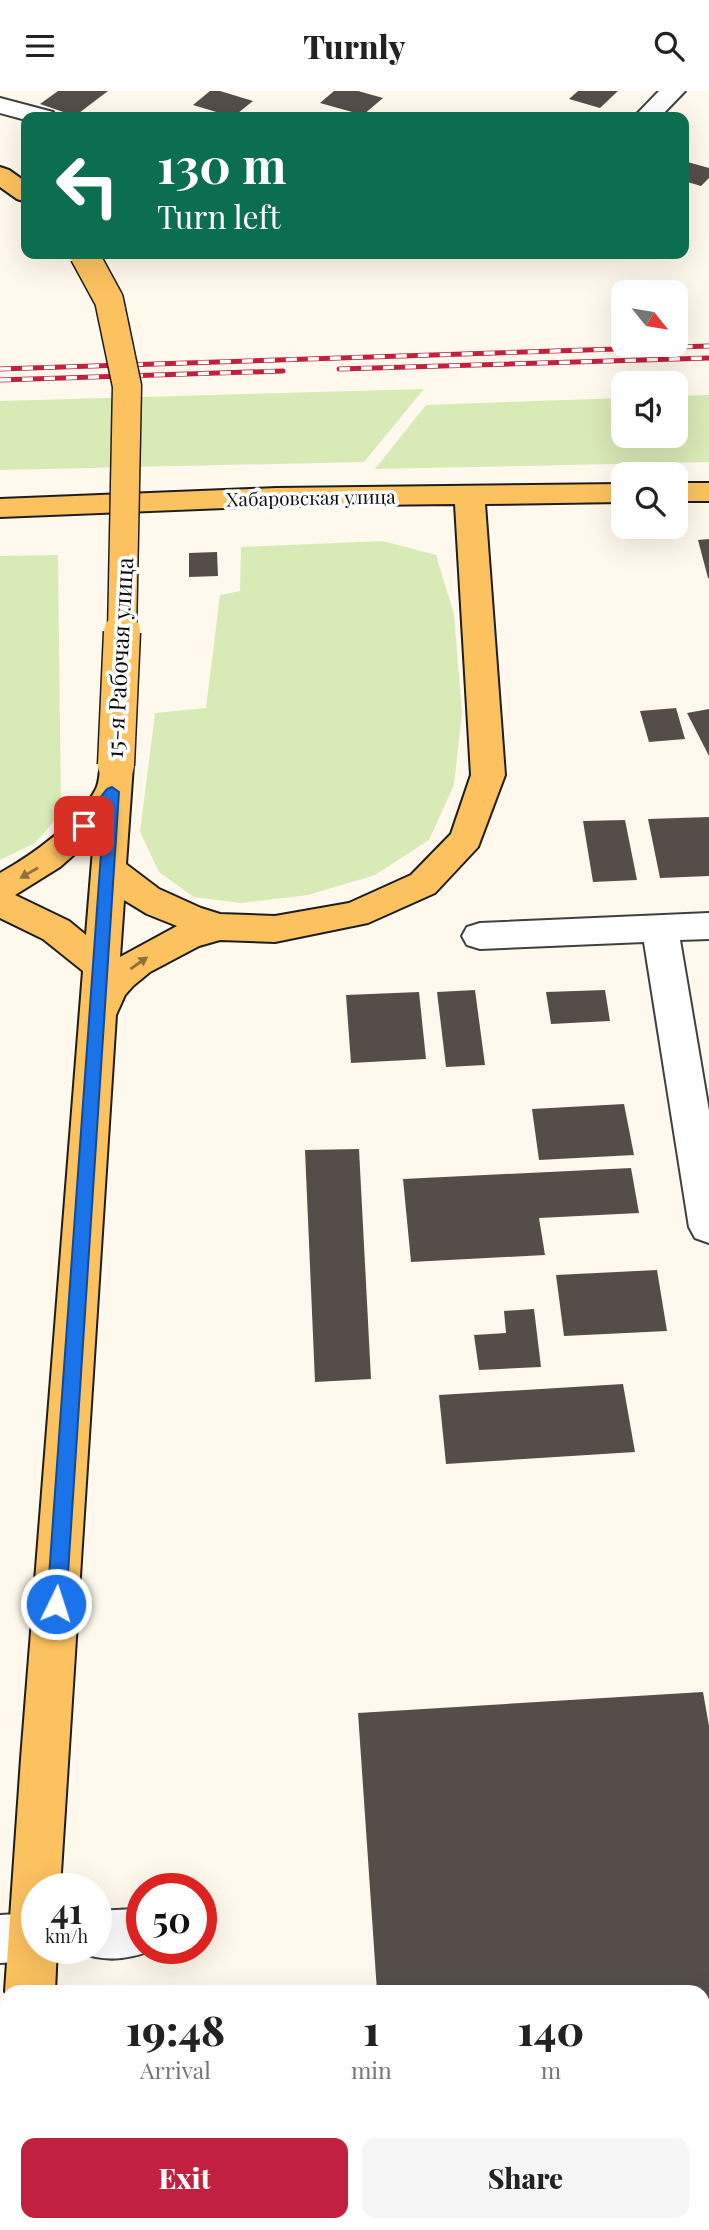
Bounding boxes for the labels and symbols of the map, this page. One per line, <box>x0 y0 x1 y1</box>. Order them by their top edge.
north arrow <box>611 280 688 357</box>
street label: Хабаровская улица <box>226 483 396 511</box>
street label: 15-я Рабочая улица <box>98 556 139 759</box>
pin <box>54 796 114 856</box>
one-way arrow <box>19 866 38 879</box>
one-way arrow <box>130 956 148 970</box>
position arrow <box>19 1567 93 1641</box>
speed limit sign: 50 <box>126 1873 217 1964</box>

